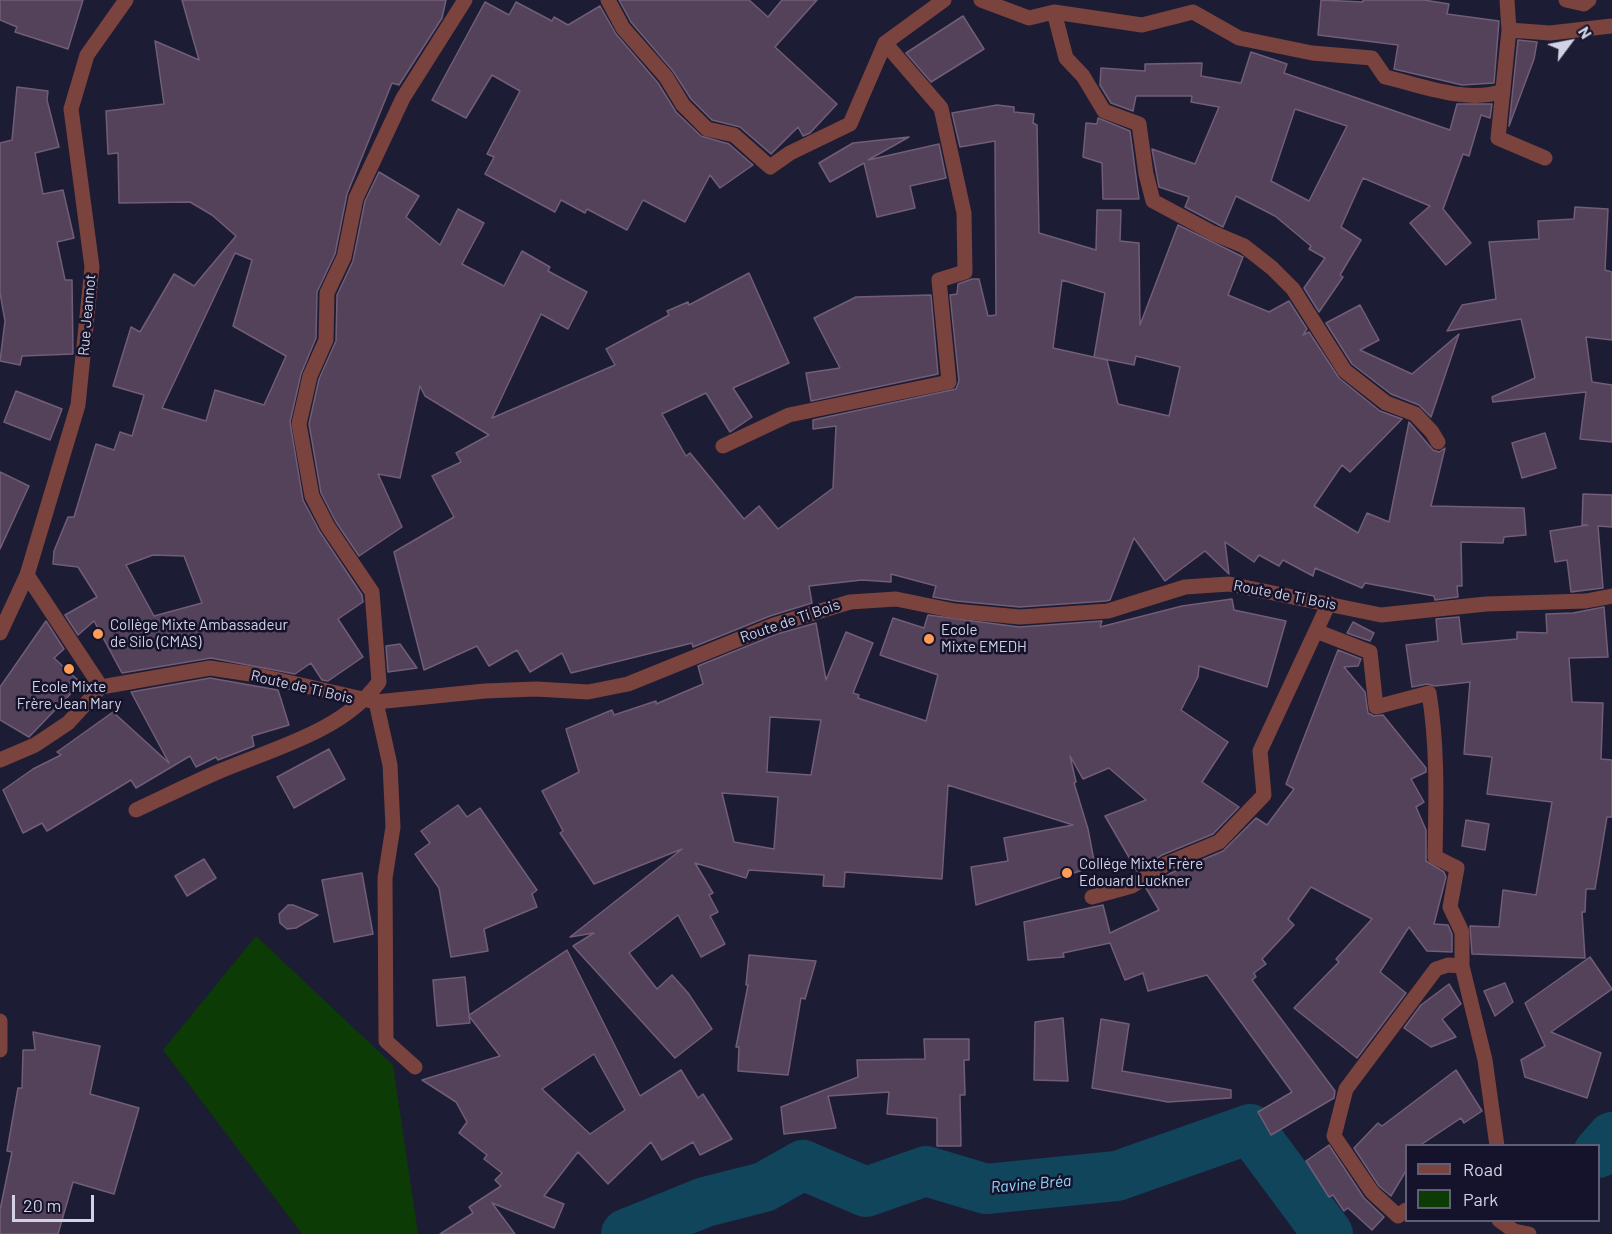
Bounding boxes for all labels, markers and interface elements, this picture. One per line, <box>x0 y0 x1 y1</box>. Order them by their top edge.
north arrow <box>1540 12 1600 72</box>
text: N <box>1575 23 1597 42</box>
street label: Rue Jeannot <box>74 273 100 357</box>
street label: Route de Ti Bois <box>1232 576 1338 614</box>
street label: Route de Ti Bois <box>738 595 842 647</box>
place label: Collège Mixte Ambassadeur de Silo (CMAS) <box>110 616 288 651</box>
place label: Ecole Mixte EMEDH <box>941 621 1027 656</box>
marker: Collège Mixte Ambassadeur de Silo (CMAS) <box>91 627 105 641</box>
marker: Ecole Mixte EMEDH <box>922 632 936 646</box>
marker: Ecole Mixte Frère Jean Mary <box>62 662 76 676</box>
street label: Route de Ti Bois <box>249 666 355 708</box>
place label: Ecole Mixte Frère Jean Mary <box>17 678 121 713</box>
place label: Collége Mixte Frère Edouard Luckner <box>1079 855 1203 890</box>
marker: Collége Mixte Frère Edouard Luckner <box>1060 866 1074 880</box>
legend <box>1405 1144 1600 1222</box>
text: Road <box>1463 1158 1503 1180</box>
water label: Ravine Bréa <box>990 1171 1072 1197</box>
scale bar <box>15 1183 98 1221</box>
text: Park <box>1463 1188 1498 1210</box>
text: 20 m <box>23 1194 61 1216</box>

